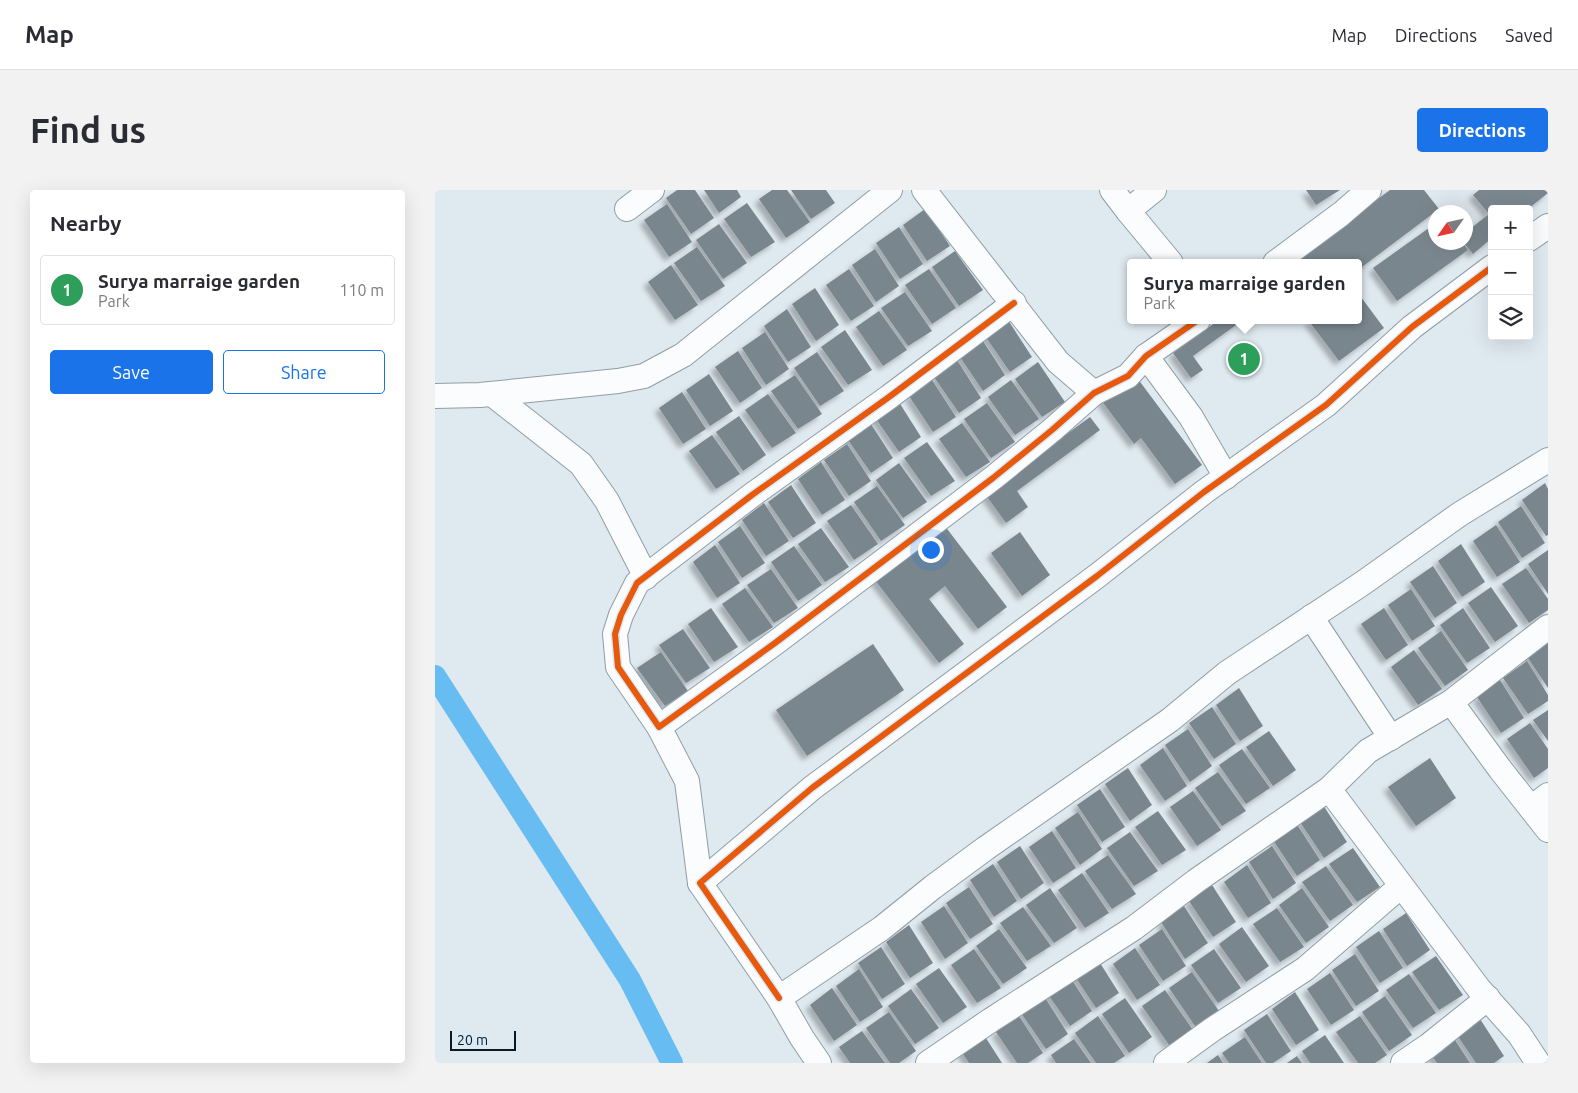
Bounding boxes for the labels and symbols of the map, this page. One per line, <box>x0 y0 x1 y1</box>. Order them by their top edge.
north arrow <box>1428 205 1473 250</box>
pin: 1 <box>1228 340 1260 378</box>
your location <box>918 537 944 563</box>
scale bar <box>450 1028 516 1051</box>

